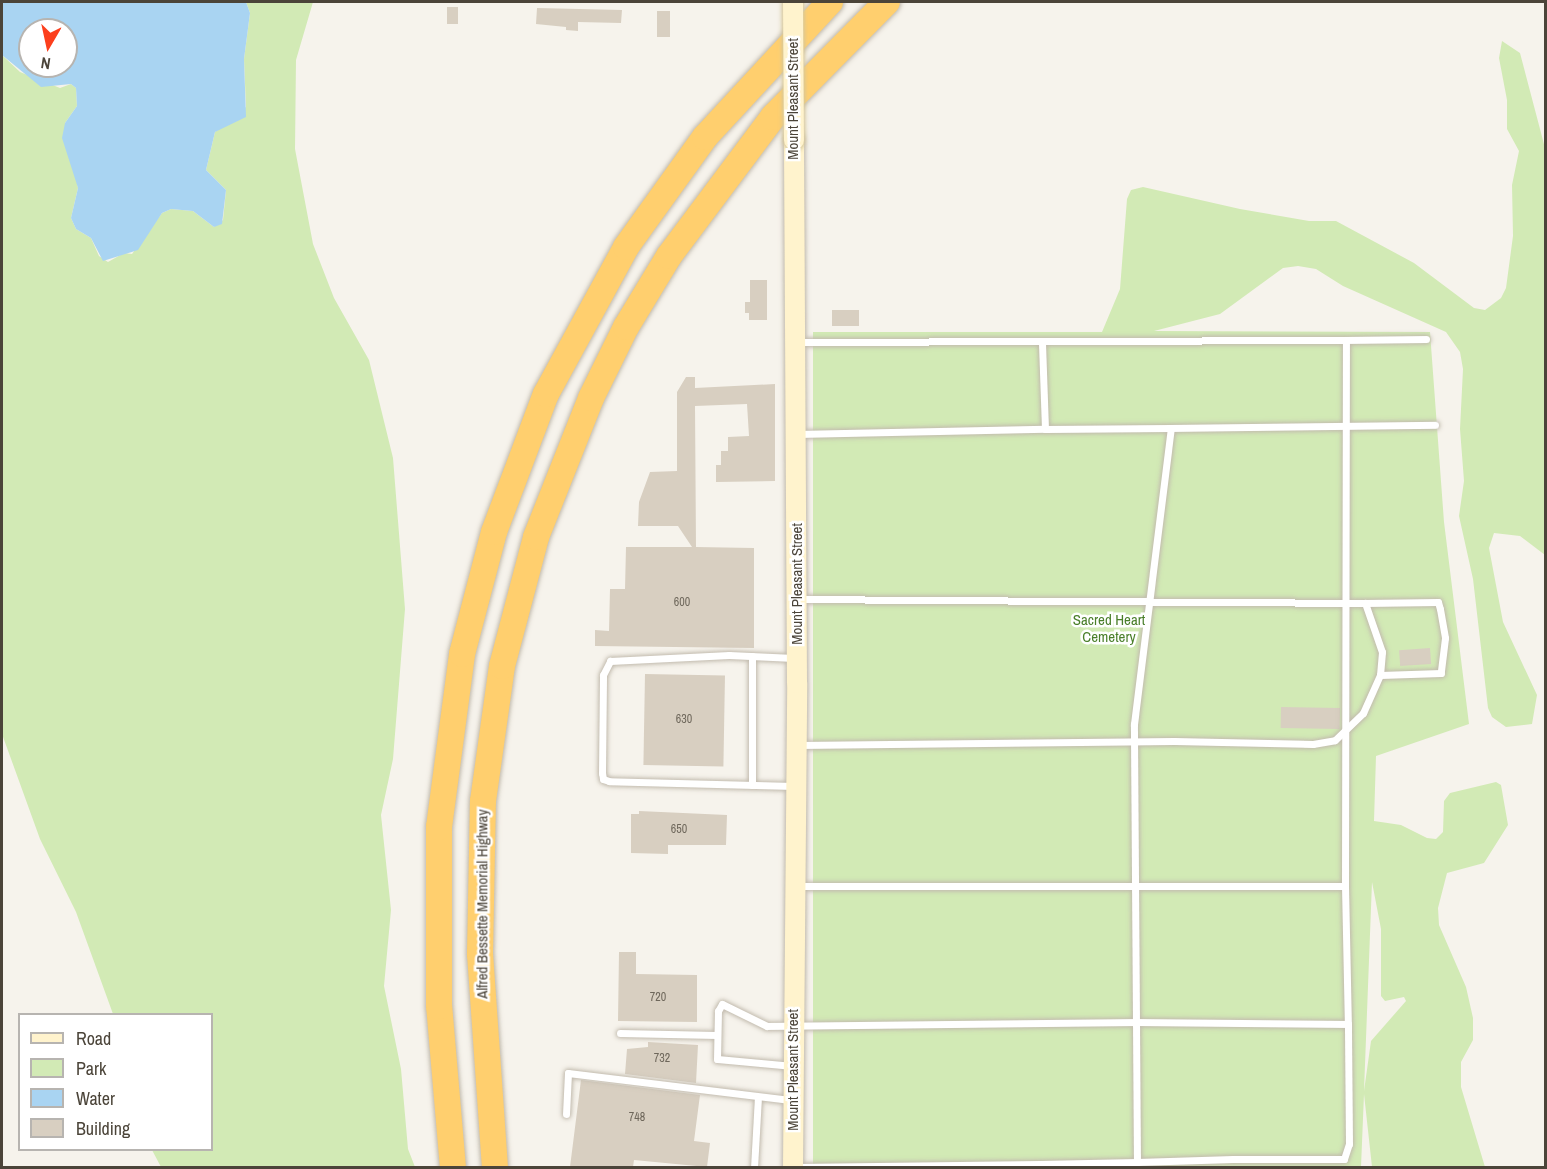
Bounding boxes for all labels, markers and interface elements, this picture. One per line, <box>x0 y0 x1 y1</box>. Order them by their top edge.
north arrow <box>18 18 78 78</box>
street label: Mount Pleasant Street <box>784 38 802 160</box>
text: N <box>39 52 52 75</box>
street label: Mount Pleasant Street <box>788 523 806 645</box>
house number: 600 <box>674 596 690 610</box>
park label: Sacred Heart Cemetery <box>1073 610 1145 645</box>
house number: 630 <box>676 713 692 727</box>
street label: Alfred Bessette Memorial Highway <box>473 809 491 999</box>
house number: 650 <box>671 823 687 837</box>
house number: 720 <box>650 991 666 1005</box>
street label: Mount Pleasant Street <box>784 1009 802 1131</box>
legend <box>18 1013 213 1151</box>
text: Road <box>76 1026 111 1051</box>
house number: 732 <box>654 1052 670 1066</box>
text: Park <box>76 1056 106 1081</box>
text: Water <box>76 1086 115 1111</box>
house number: 748 <box>629 1111 645 1125</box>
text: Building <box>76 1116 130 1141</box>

